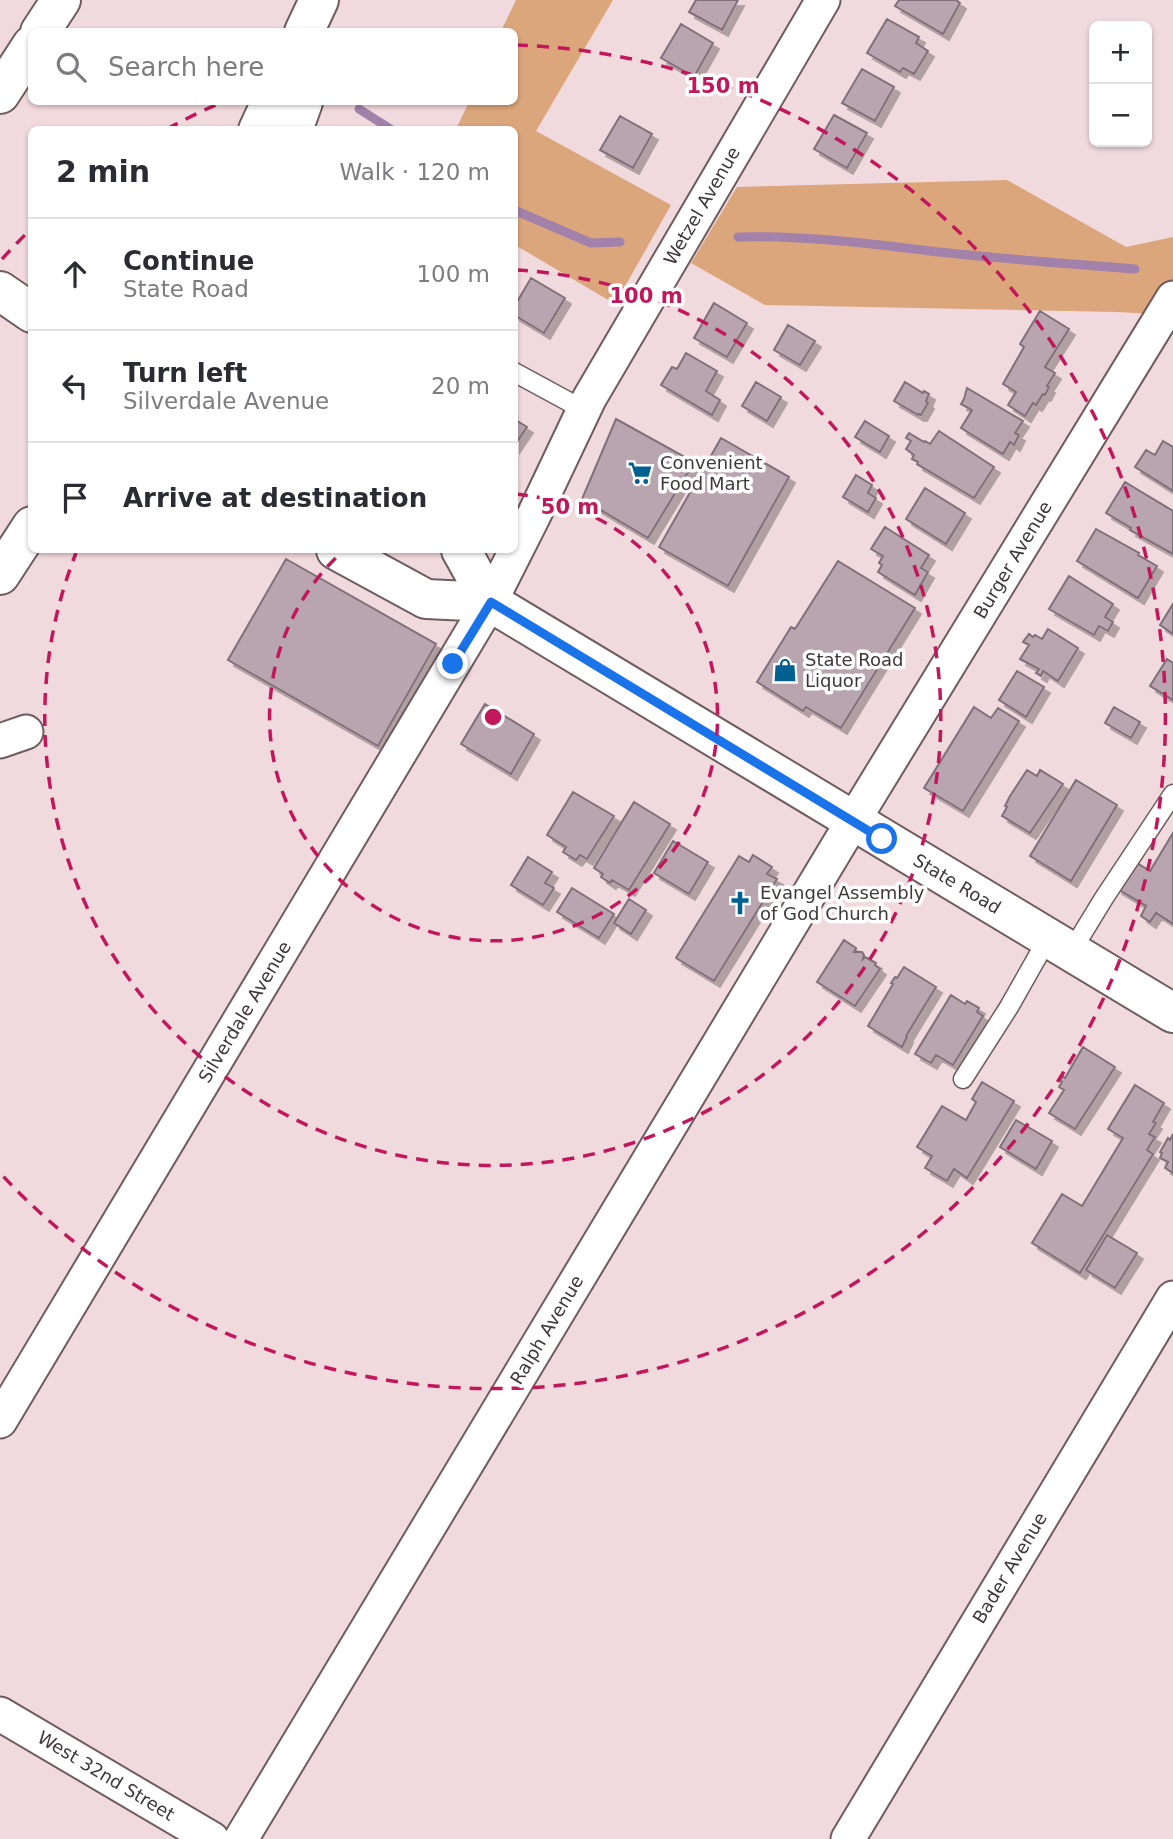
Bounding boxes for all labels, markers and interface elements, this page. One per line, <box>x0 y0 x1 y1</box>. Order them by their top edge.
map controls <box>1089 21 1152 147</box>
button: + <box>1089 21 1152 84</box>
search box <box>28 28 518 105</box>
icon: search <box>52 48 90 86</box>
text: Search here <box>108 52 264 82</box>
text: 150 m <box>686 74 760 98</box>
button: − <box>1089 84 1152 147</box>
street label: Wetzel Avenue <box>659 143 744 269</box>
text: 2 min <box>56 154 150 189</box>
text: Walk · 120 m <box>339 159 490 185</box>
text: Continue <box>123 246 254 276</box>
icon: ahead <box>56 255 94 293</box>
text: 100 m <box>416 261 490 287</box>
text: State Road <box>123 276 249 302</box>
text: 100 m <box>609 284 683 308</box>
text: Turn left <box>123 358 247 388</box>
icon: left <box>56 367 94 405</box>
text: 20 m <box>431 373 490 399</box>
text: Silverdale Avenue <box>123 388 329 414</box>
place label: Convenient Food Mart <box>660 452 763 494</box>
supermarket icon: Convenient Food Mart <box>626 459 654 487</box>
icon: arrive <box>56 479 94 517</box>
text: Arrive at destination <box>123 483 427 513</box>
text: 50 m <box>541 495 599 519</box>
street label: Burger Avenue <box>969 497 1056 622</box>
route end <box>437 648 468 679</box>
place label: State Road Liquor <box>805 649 904 691</box>
shop icon: State Road Liquor <box>771 656 799 684</box>
centre of rings <box>481 705 505 729</box>
route start <box>866 823 897 854</box>
street label: State Road <box>910 849 1005 918</box>
place label: Evangel Assembly of God Church <box>760 882 925 924</box>
church icon: Evangel Assembly of God Church <box>726 889 754 917</box>
street label: Silverdale Avenue <box>194 937 295 1086</box>
street label: Ralph Avenue <box>506 1271 587 1388</box>
street label: Bader Avenue <box>968 1508 1051 1627</box>
street label: West 32nd Street <box>34 1726 179 1825</box>

